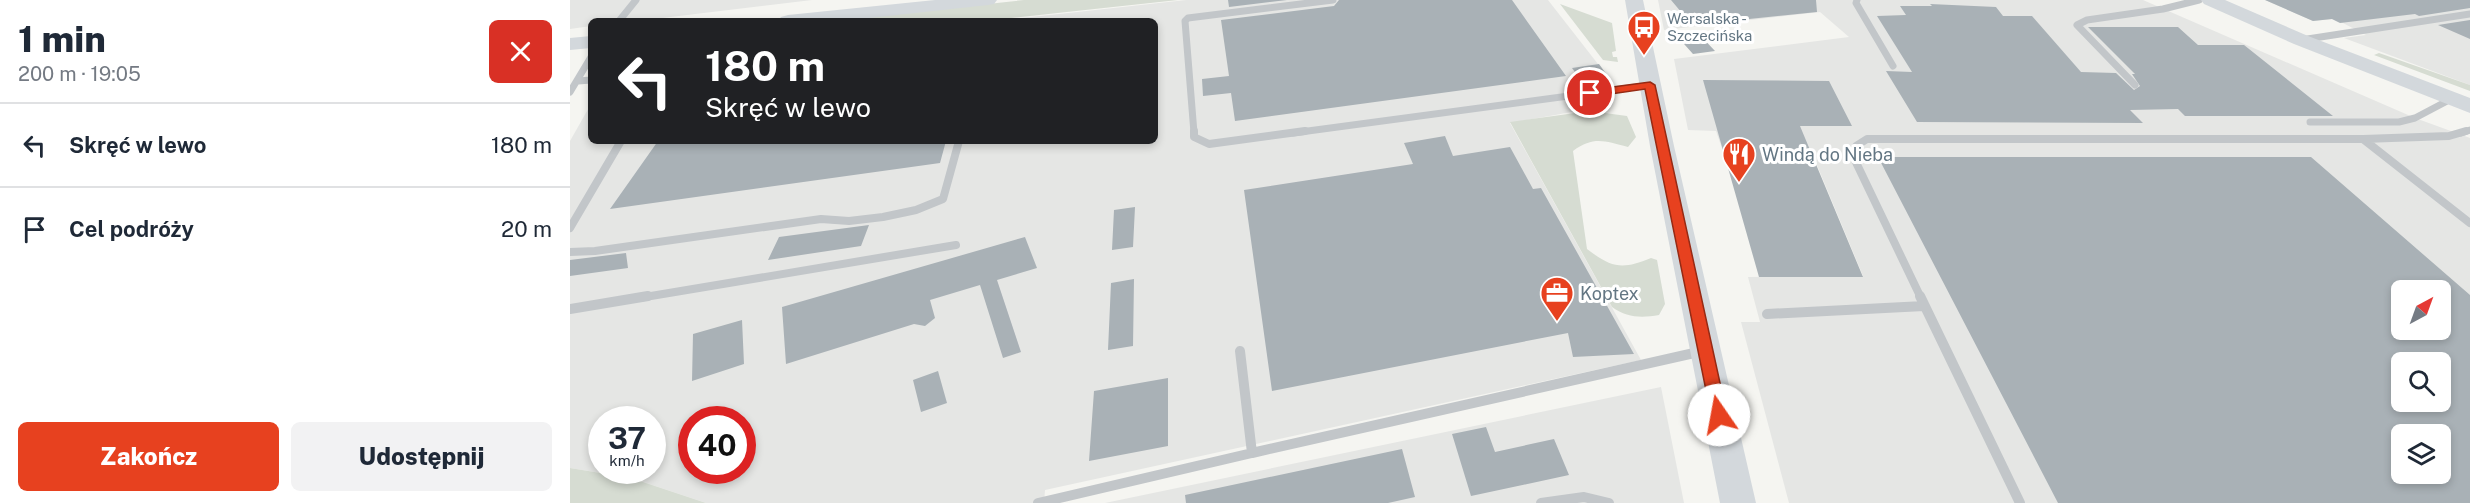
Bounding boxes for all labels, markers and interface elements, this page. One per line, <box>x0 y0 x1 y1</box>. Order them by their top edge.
bus stop icon: Wersalska - Szczecińska <box>1626 9 1662 56</box>
place label: Wersalska - Szczecińska <box>1667 10 1752 44</box>
text: 1 min <box>18 18 106 60</box>
button: close <box>489 20 552 83</box>
text: 180 m <box>705 41 825 90</box>
icon: left <box>606 42 684 120</box>
text: 200 m · 19:05 <box>18 62 141 86</box>
pin <box>1564 67 1615 118</box>
icon: arrive <box>1573 76 1606 109</box>
text: Skręć w lewo <box>705 91 871 123</box>
icon: left <box>18 129 51 162</box>
text: Skręć w lewo <box>69 132 206 158</box>
text: 180 m <box>491 132 552 158</box>
restaurant icon: Windą do Nieba <box>1721 136 1757 183</box>
place label: Windą do Nieba <box>1762 144 1893 165</box>
icon: arrive <box>18 213 51 246</box>
text: Cel podróży <box>69 216 194 242</box>
text: 20 m <box>501 216 552 242</box>
office icon: Koptex <box>1539 275 1575 322</box>
north arrow <box>2391 280 2451 340</box>
map controls <box>2391 280 2451 484</box>
place label: Koptex <box>1580 283 1639 304</box>
button: search <box>2391 352 2451 412</box>
position arrow <box>1687 383 1751 447</box>
speed limit sign: 40 <box>678 406 756 484</box>
text: 37 <box>608 420 646 456</box>
button: Zakończ <box>18 422 279 491</box>
button: Udostępnij <box>291 422 552 491</box>
button: layers <box>2391 424 2451 484</box>
text: km/h <box>609 452 645 469</box>

